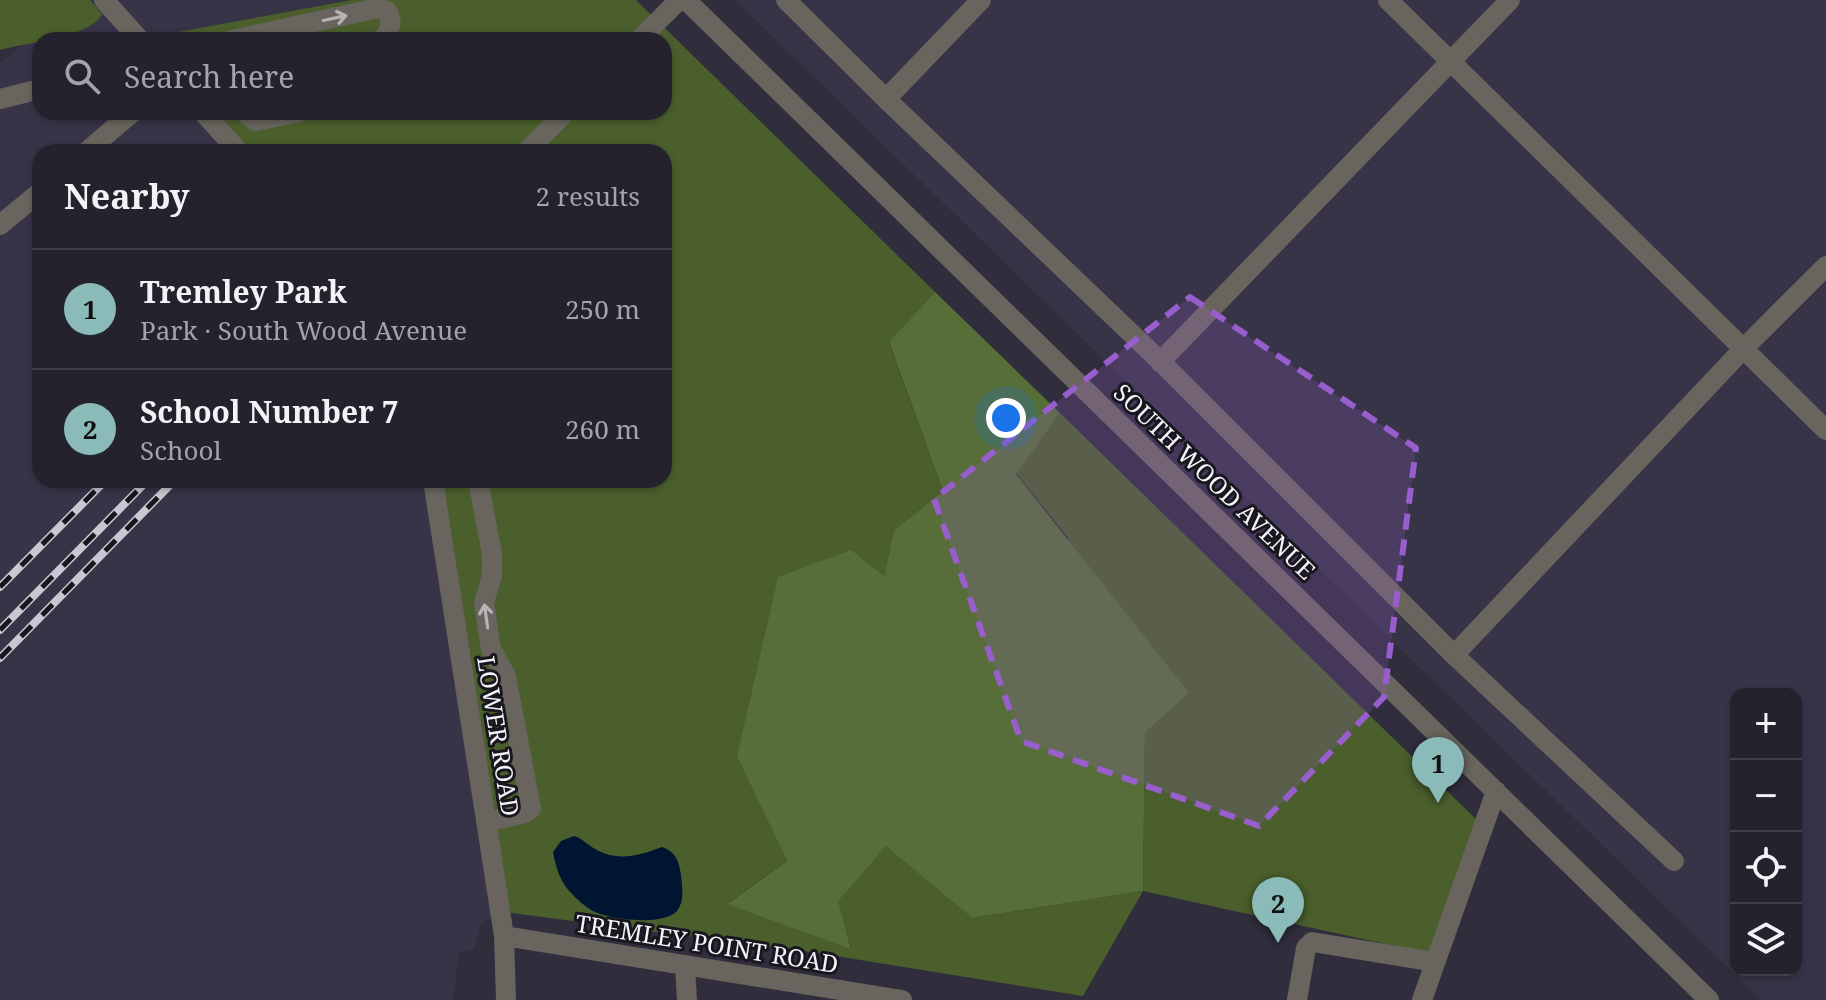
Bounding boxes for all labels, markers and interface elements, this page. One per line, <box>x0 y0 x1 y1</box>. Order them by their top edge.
one-way arrow <box>322 10 348 25</box>
search box <box>32 32 672 120</box>
icon: search <box>60 54 104 98</box>
text: Search here <box>124 56 294 97</box>
text: Nearby <box>64 173 190 219</box>
text: 2 results <box>535 178 640 214</box>
text: Tremley Park <box>140 271 347 312</box>
text: 1 <box>83 291 97 327</box>
text: 250 m <box>565 291 640 327</box>
text: Park · South Wood Avenue <box>140 312 467 348</box>
street label: SOUTH WOOD AVENUE <box>1107 376 1323 586</box>
text: School Number 7 <box>140 391 399 432</box>
your location <box>986 398 1026 438</box>
text: 2 <box>83 411 97 447</box>
text: 260 m <box>565 411 640 447</box>
text: School <box>140 432 222 468</box>
one-way arrow <box>478 604 493 629</box>
street label: LOWER ROAD <box>470 654 528 818</box>
map controls <box>1730 688 1802 976</box>
button: + <box>1730 688 1802 760</box>
pin: 1 <box>1412 737 1464 803</box>
button: − <box>1730 760 1802 832</box>
button: locate <box>1730 832 1802 904</box>
pin: 2 <box>1252 877 1304 943</box>
button: layers <box>1730 904 1802 976</box>
street label: TREMLEY POINT ROAD <box>573 906 841 980</box>

